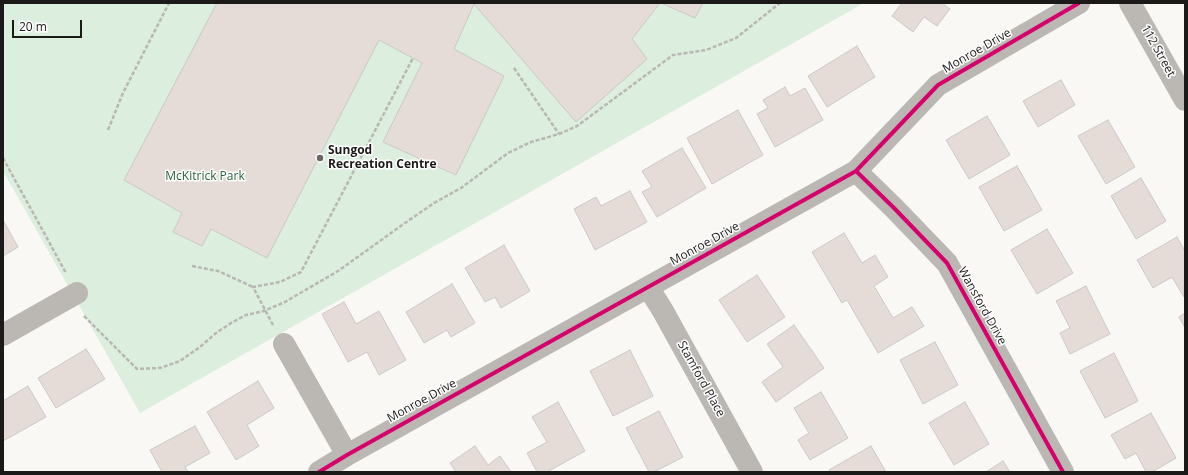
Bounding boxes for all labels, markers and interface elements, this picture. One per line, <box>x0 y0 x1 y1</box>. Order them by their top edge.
scale bar <box>14 12 84 38</box>
text: 20 m <box>19 18 47 35</box>
street label: 112 Street <box>1138 22 1178 80</box>
street label: Monroe Drive <box>940 26 1014 76</box>
place label: Sungod Recreation Centre <box>328 144 437 172</box>
marker: Sungod Recreation Centre <box>315 153 325 163</box>
park label: McKitrick Park <box>165 170 245 184</box>
street label: Monroe Drive <box>668 219 742 269</box>
street label: Wansford Drive <box>955 265 1009 347</box>
street label: Stamford Place <box>674 338 728 420</box>
street label: Monroe Drive <box>385 376 459 426</box>

